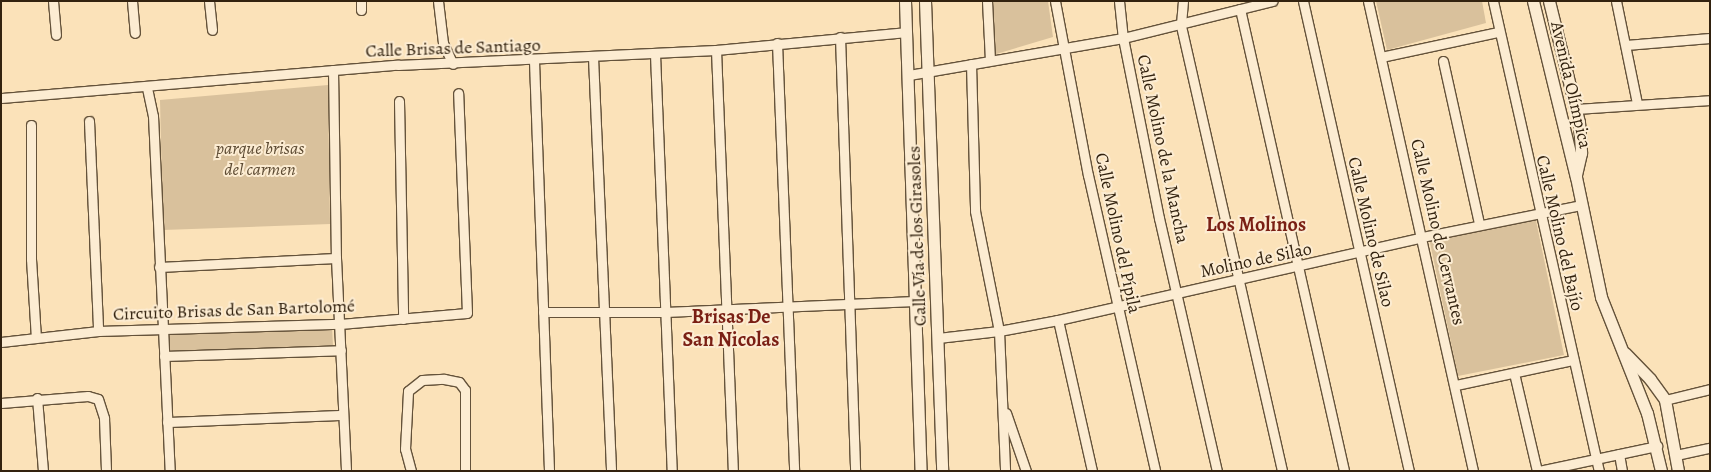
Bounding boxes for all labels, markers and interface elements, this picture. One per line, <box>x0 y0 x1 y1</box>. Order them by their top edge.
street label: Avenida Olímpica <box>1546 19 1596 151</box>
street label: Calle Brisas de Santiago <box>365 34 541 62</box>
street label: Calle Molino de la Mancha <box>1132 53 1194 245</box>
street label: Calle Molino de Cervantes <box>1406 137 1470 327</box>
park label: parque brisas del carmen <box>216 138 304 180</box>
street label: Calle Vía de los Girasoles <box>903 145 931 327</box>
street label: Calle Molino del Pípila <box>1090 151 1146 315</box>
street label: Calle Molino del Bajío <box>1532 153 1588 313</box>
street label: Calle Molino de Silao <box>1343 155 1399 309</box>
district label: Los Molinos <box>1206 212 1306 236</box>
street label: Molino de Silao <box>1198 238 1314 282</box>
street label: Circuito Brisas de San Bartolomé <box>113 295 355 325</box>
district label: Brisas De San Nicolas <box>683 304 779 351</box>

